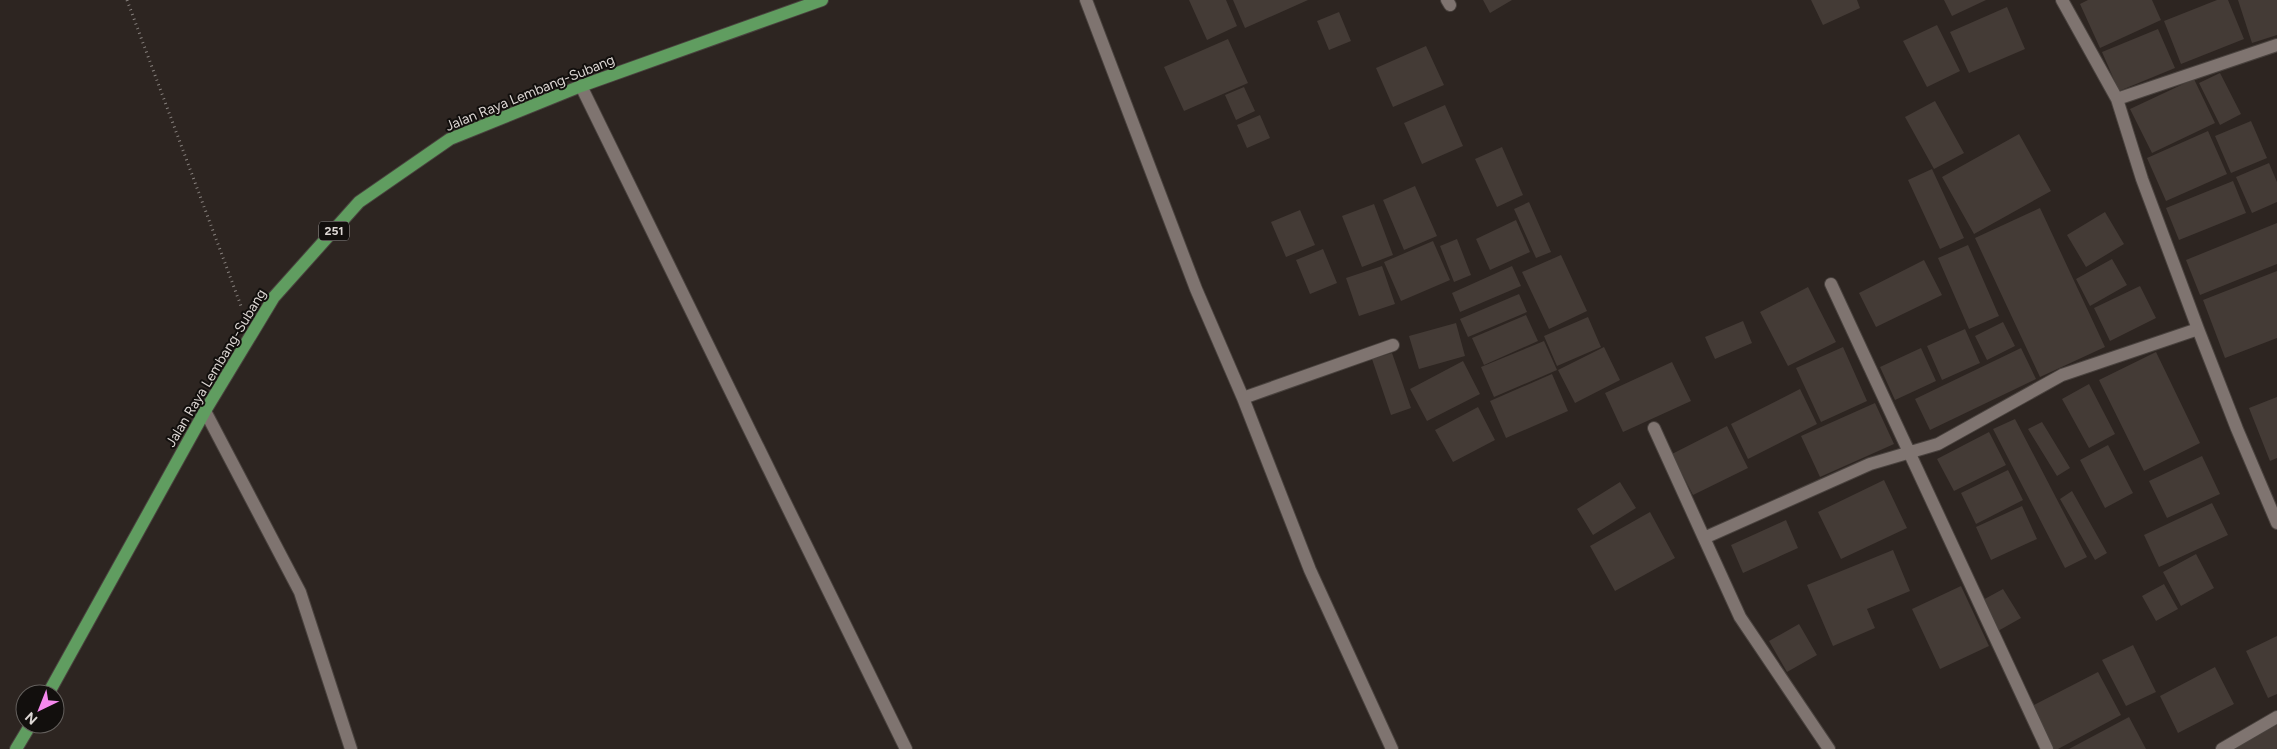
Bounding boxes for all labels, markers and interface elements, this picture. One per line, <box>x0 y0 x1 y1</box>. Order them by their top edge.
street label: Jalan Raya Lembang-Subang <box>443 51 617 135</box>
road number: 251 <box>319 222 349 240</box>
street label: Jalan Raya Lembang-Subang <box>162 286 270 450</box>
north arrow <box>15 684 65 734</box>
text: N <box>22 708 41 728</box>

